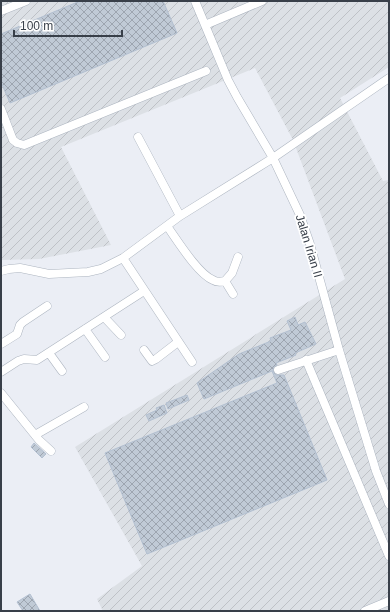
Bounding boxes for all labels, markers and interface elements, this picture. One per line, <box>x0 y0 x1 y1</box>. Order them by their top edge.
scale bar <box>14 12 122 38</box>
text: 100 m <box>20 19 53 33</box>
street label: Jalan Irian II <box>293 213 325 279</box>

